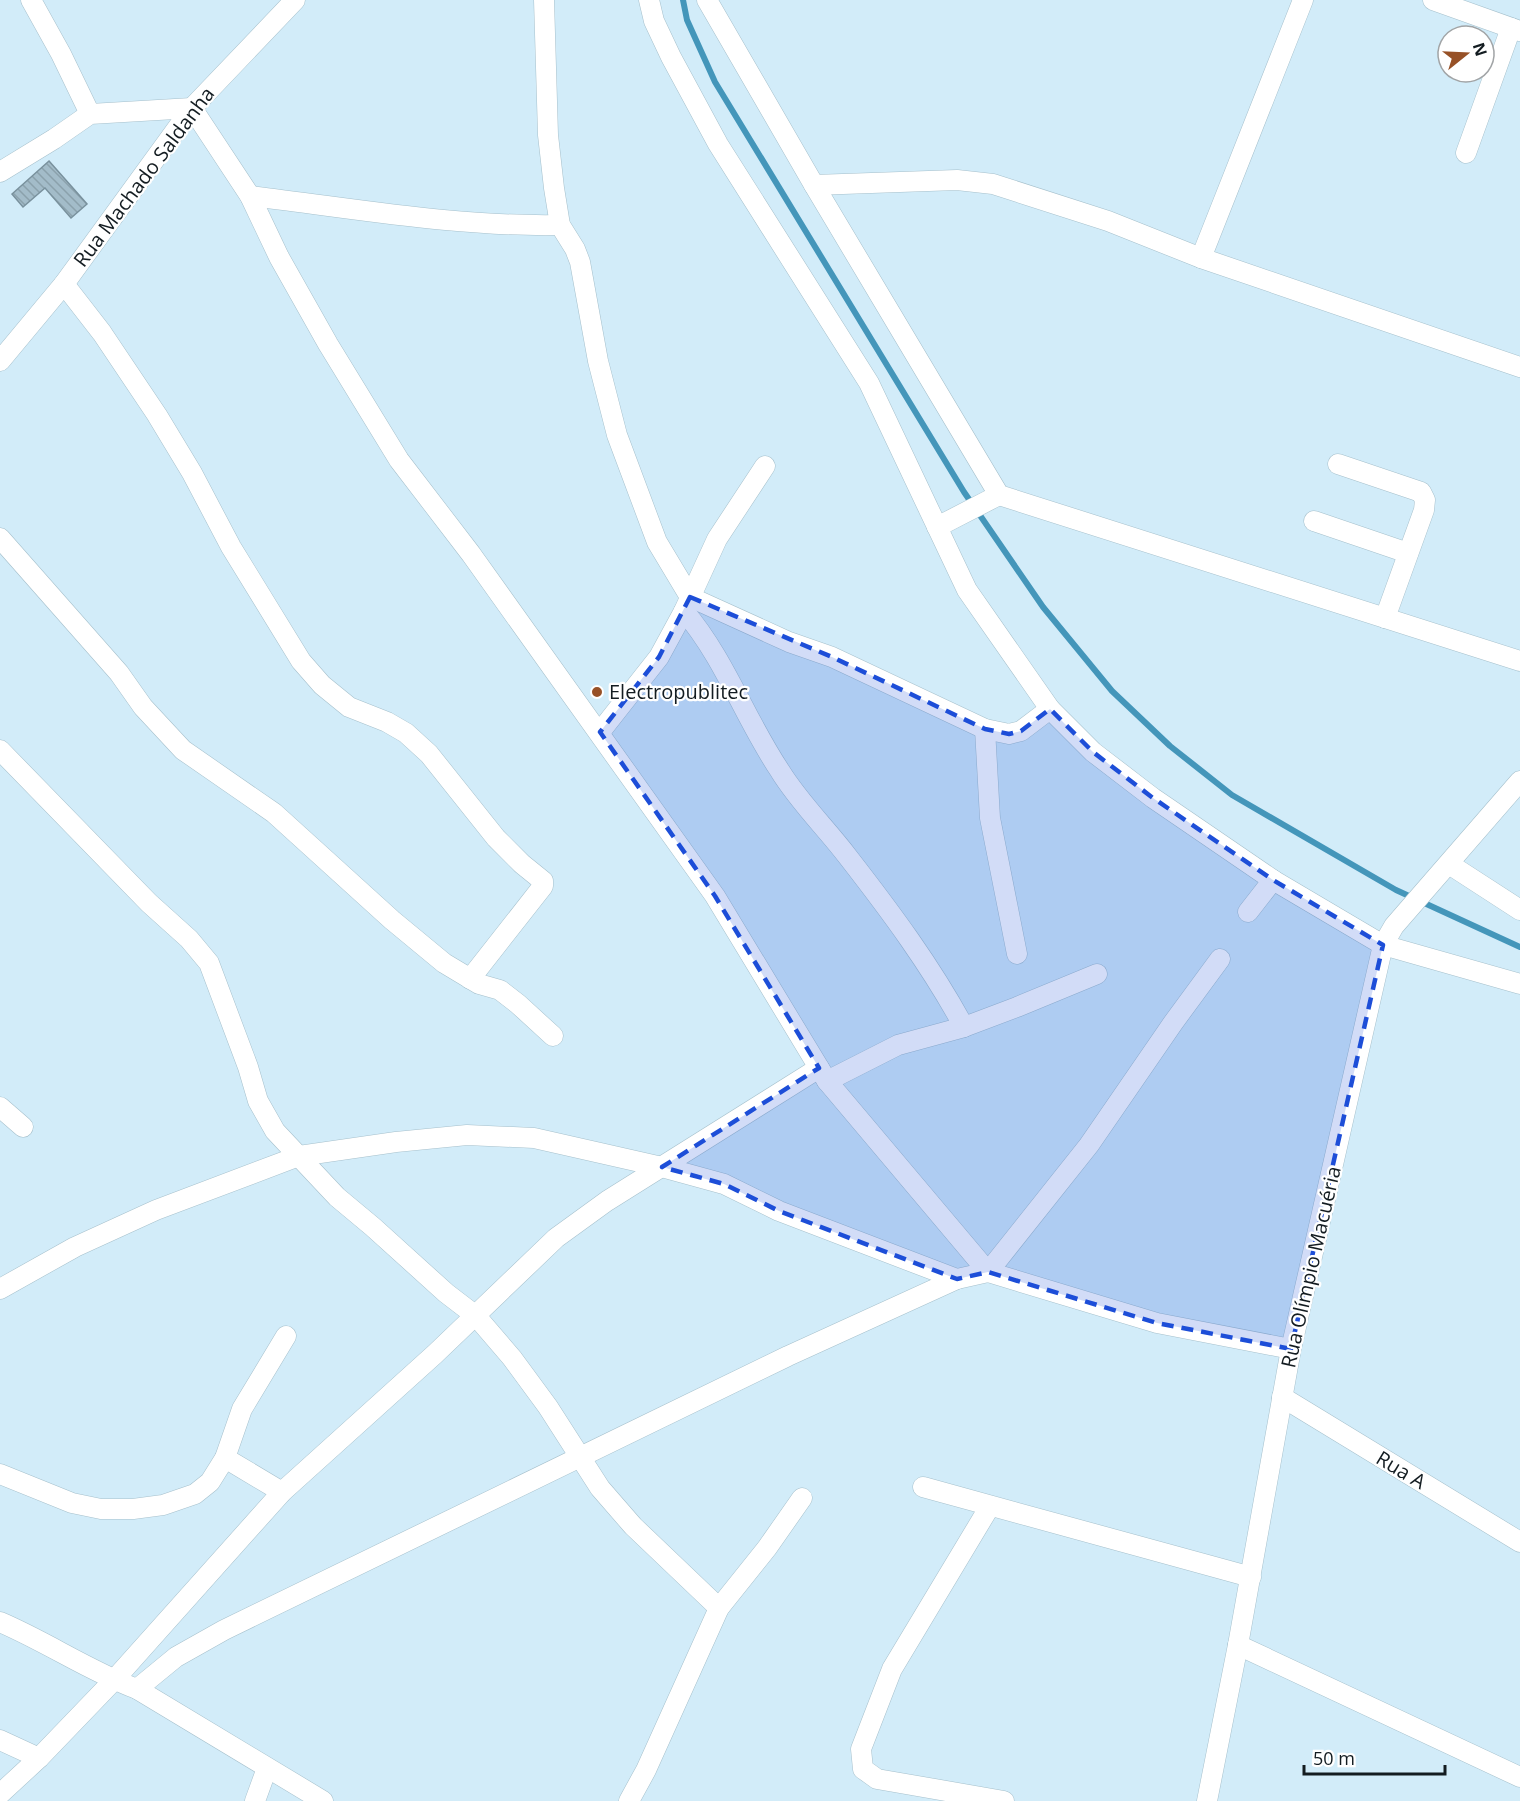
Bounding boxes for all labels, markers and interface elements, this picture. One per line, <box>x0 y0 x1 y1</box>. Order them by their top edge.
north arrow <box>1436 24 1496 84</box>
text: N <box>1468 40 1493 59</box>
street label: Rua Machado Saldanha <box>67 81 220 272</box>
place label: Electropublitec <box>609 678 748 705</box>
marker: Electropublitec <box>590 685 604 699</box>
street label: Rua Olímpio Macuéria <box>1274 1163 1347 1370</box>
street label: Rua A <box>1371 1444 1431 1495</box>
scale bar <box>1304 1738 1445 1776</box>
text: 50 m <box>1313 1746 1355 1770</box>

